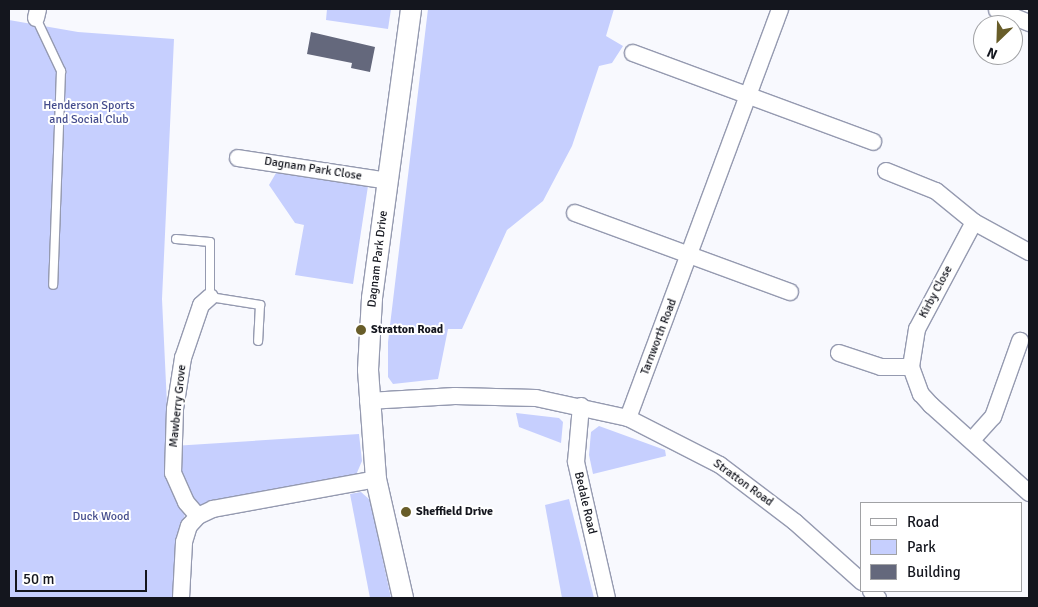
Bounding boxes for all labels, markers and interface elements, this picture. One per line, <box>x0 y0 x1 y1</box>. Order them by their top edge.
north arrow <box>973 15 1023 65</box>
text: N <box>984 43 1000 63</box>
park label: Henderson Sports and Social Club <box>43 99 135 127</box>
street label: Dagnam Park Close <box>263 154 363 184</box>
street label: Dagnam Park Drive <box>365 210 391 308</box>
street label: Kirby Close <box>916 263 956 321</box>
street label: Tarnworth Road <box>638 297 680 377</box>
place label: Stratton Road <box>371 323 443 337</box>
marker: Stratton Road <box>355 324 367 336</box>
street label: Mawberry Grove <box>166 364 190 448</box>
street label: Stratton Road <box>710 456 776 510</box>
street label: Bedale Road <box>571 470 599 536</box>
legend <box>860 502 1023 592</box>
place label: Sheffield Drive <box>416 505 493 519</box>
marker: Sheffield Drive <box>400 506 412 518</box>
park label: Duck Wood <box>72 510 130 524</box>
text: Road <box>907 513 939 531</box>
text: Park <box>907 538 936 556</box>
scale bar <box>18 560 150 592</box>
text: Building <box>907 563 961 581</box>
text: 50 m <box>23 570 54 588</box>

